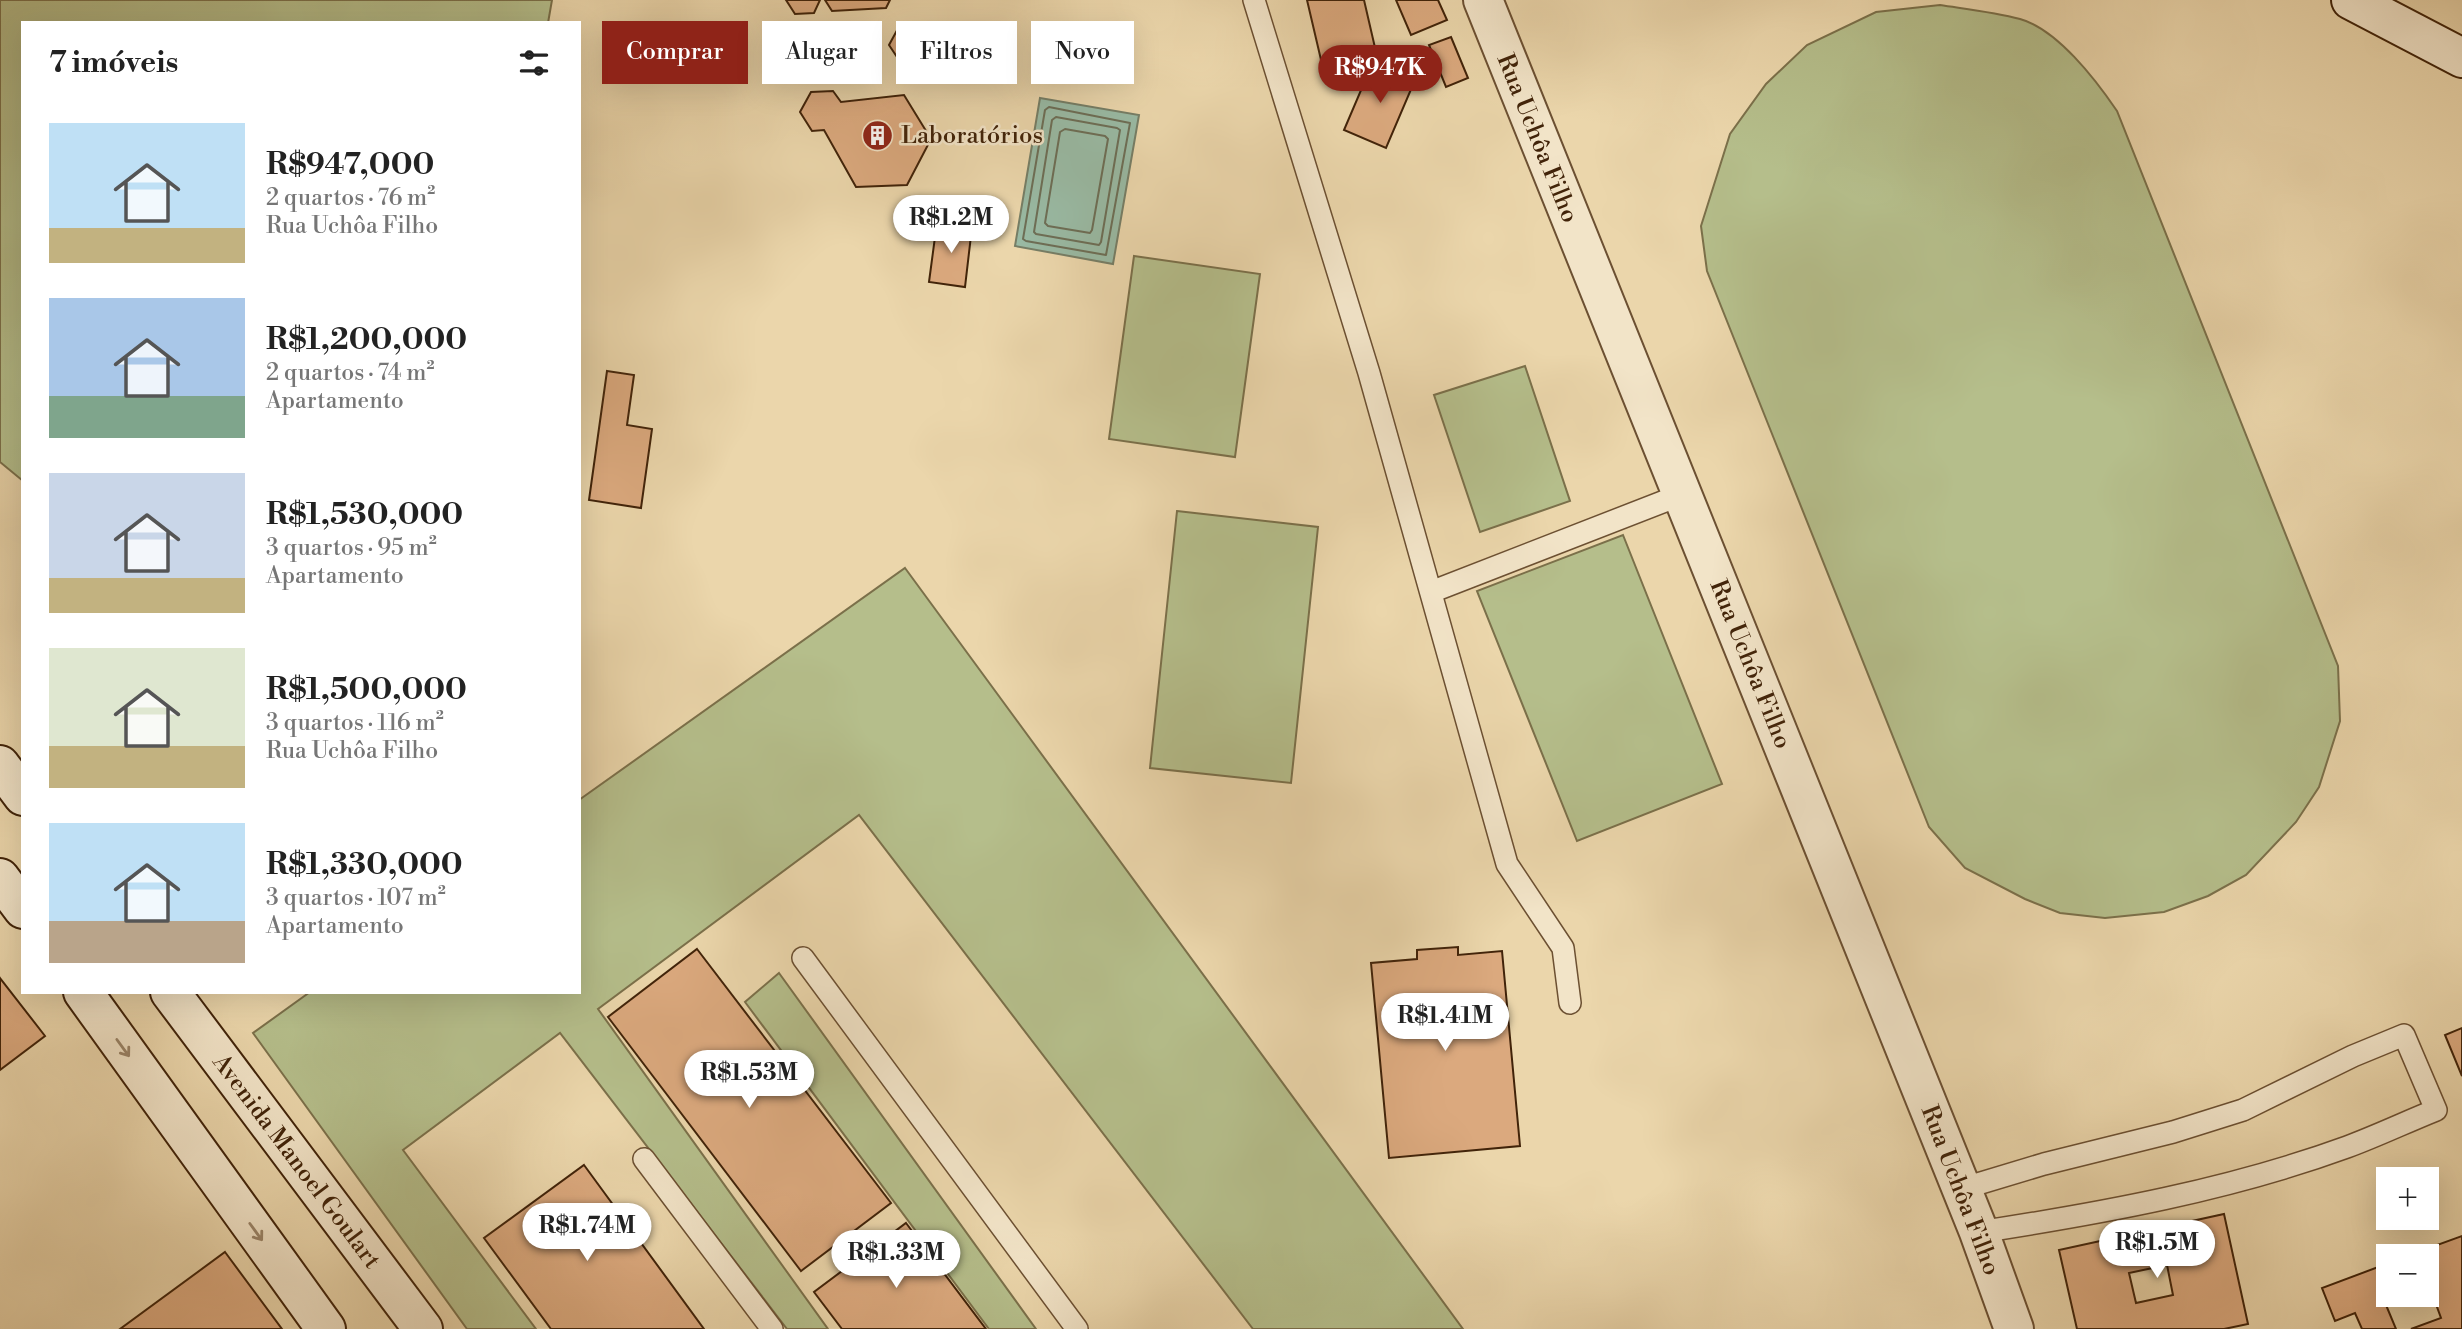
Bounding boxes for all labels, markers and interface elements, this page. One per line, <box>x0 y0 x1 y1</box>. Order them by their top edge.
chip: Comprar <box>602 21 748 84</box>
chip: Alugar <box>762 21 882 84</box>
chip: Filtros <box>896 21 1017 84</box>
chip: Novo <box>1031 21 1134 84</box>
text: 7 imóveis <box>49 44 178 82</box>
icon: filters <box>515 44 553 82</box>
pin: R$947K <box>1323 46 1437 105</box>
street label: Rua Uchôa Filho <box>1490 49 1585 227</box>
text: R$947K <box>1334 54 1426 82</box>
building icon: Laboratórios <box>861 118 895 152</box>
place label: Laboratórios <box>901 121 1043 151</box>
text: R$947,000 <box>266 146 434 184</box>
icon: home <box>105 151 189 235</box>
text: 2 quartos · 76 m² <box>266 184 435 212</box>
pin: R$1.2M <box>894 196 1008 255</box>
text: R$1.2M <box>909 204 993 232</box>
text: Rua Uchôa Filho <box>266 212 438 240</box>
text: R$1,200,000 <box>266 321 467 359</box>
icon: home <box>105 326 189 410</box>
text: 2 quartos · 74 m² <box>266 359 434 387</box>
text: Apartamento <box>266 387 404 415</box>
text: R$1,530,000 <box>266 496 463 534</box>
icon: home <box>105 501 189 585</box>
text: 3 quartos · 95 m² <box>266 534 437 562</box>
text: Apartamento <box>266 562 404 590</box>
street label: Rua Uchôa Filho <box>1703 575 1798 753</box>
text: R$1,500,000 <box>266 671 467 709</box>
icon: home <box>105 676 189 760</box>
text: 3 quartos · 116 m² <box>266 709 444 737</box>
text: Rua Uchôa Filho <box>266 737 438 765</box>
text: R$1,330,000 <box>266 846 463 884</box>
icon: home <box>105 851 189 935</box>
text: 3 quartos · 107 m² <box>266 884 446 912</box>
text: Apartamento <box>266 912 404 940</box>
pin: R$1.41M <box>1380 993 1510 1053</box>
text: R$1.41M <box>1397 1002 1493 1030</box>
one-way arrow <box>115 1038 130 1057</box>
street label: Avenida Manoel Goulart <box>205 1048 387 1275</box>
pin: R$1.53M <box>684 1050 814 1110</box>
text: R$1.53M <box>700 1059 798 1087</box>
street label: Rua Uchôa Filho <box>1914 1101 2006 1280</box>
map controls <box>2376 1167 2439 1307</box>
button: + <box>2376 1167 2439 1230</box>
pin: R$1.74M <box>522 1204 652 1263</box>
text: R$1.74M <box>538 1212 636 1240</box>
pin: R$1.5M <box>2100 1220 2214 1280</box>
one-way arrow <box>249 1222 263 1241</box>
text: R$1.5M <box>2115 1229 2199 1257</box>
pin: R$1.33M <box>831 1230 961 1290</box>
text: R$1.33M <box>847 1239 945 1267</box>
button: − <box>2376 1244 2439 1307</box>

